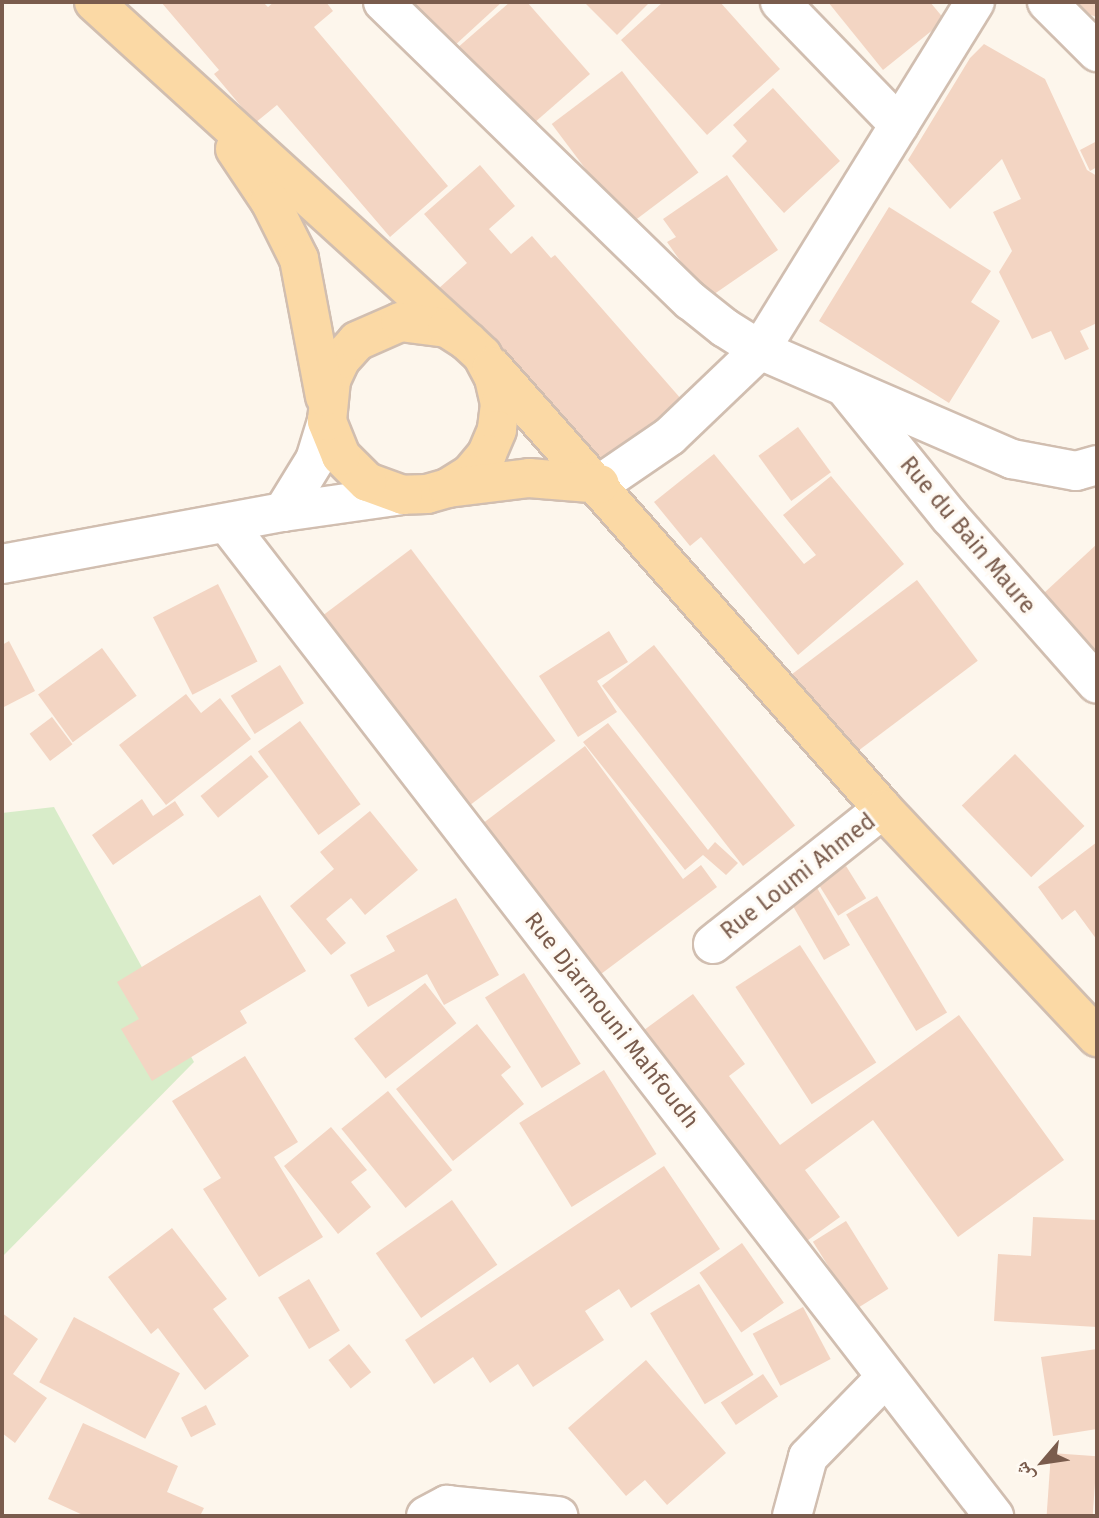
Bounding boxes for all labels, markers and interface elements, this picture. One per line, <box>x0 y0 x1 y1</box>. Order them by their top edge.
street label: Rue du Bain Maure <box>894 451 1042 619</box>
street label: Rue Loumi Ahmed <box>715 807 881 945</box>
street label: Rue Djarmouni Mahfoudh <box>519 906 705 1134</box>
north arrow <box>1008 1427 1078 1497</box>
text: ش <box>1009 1458 1039 1487</box>

